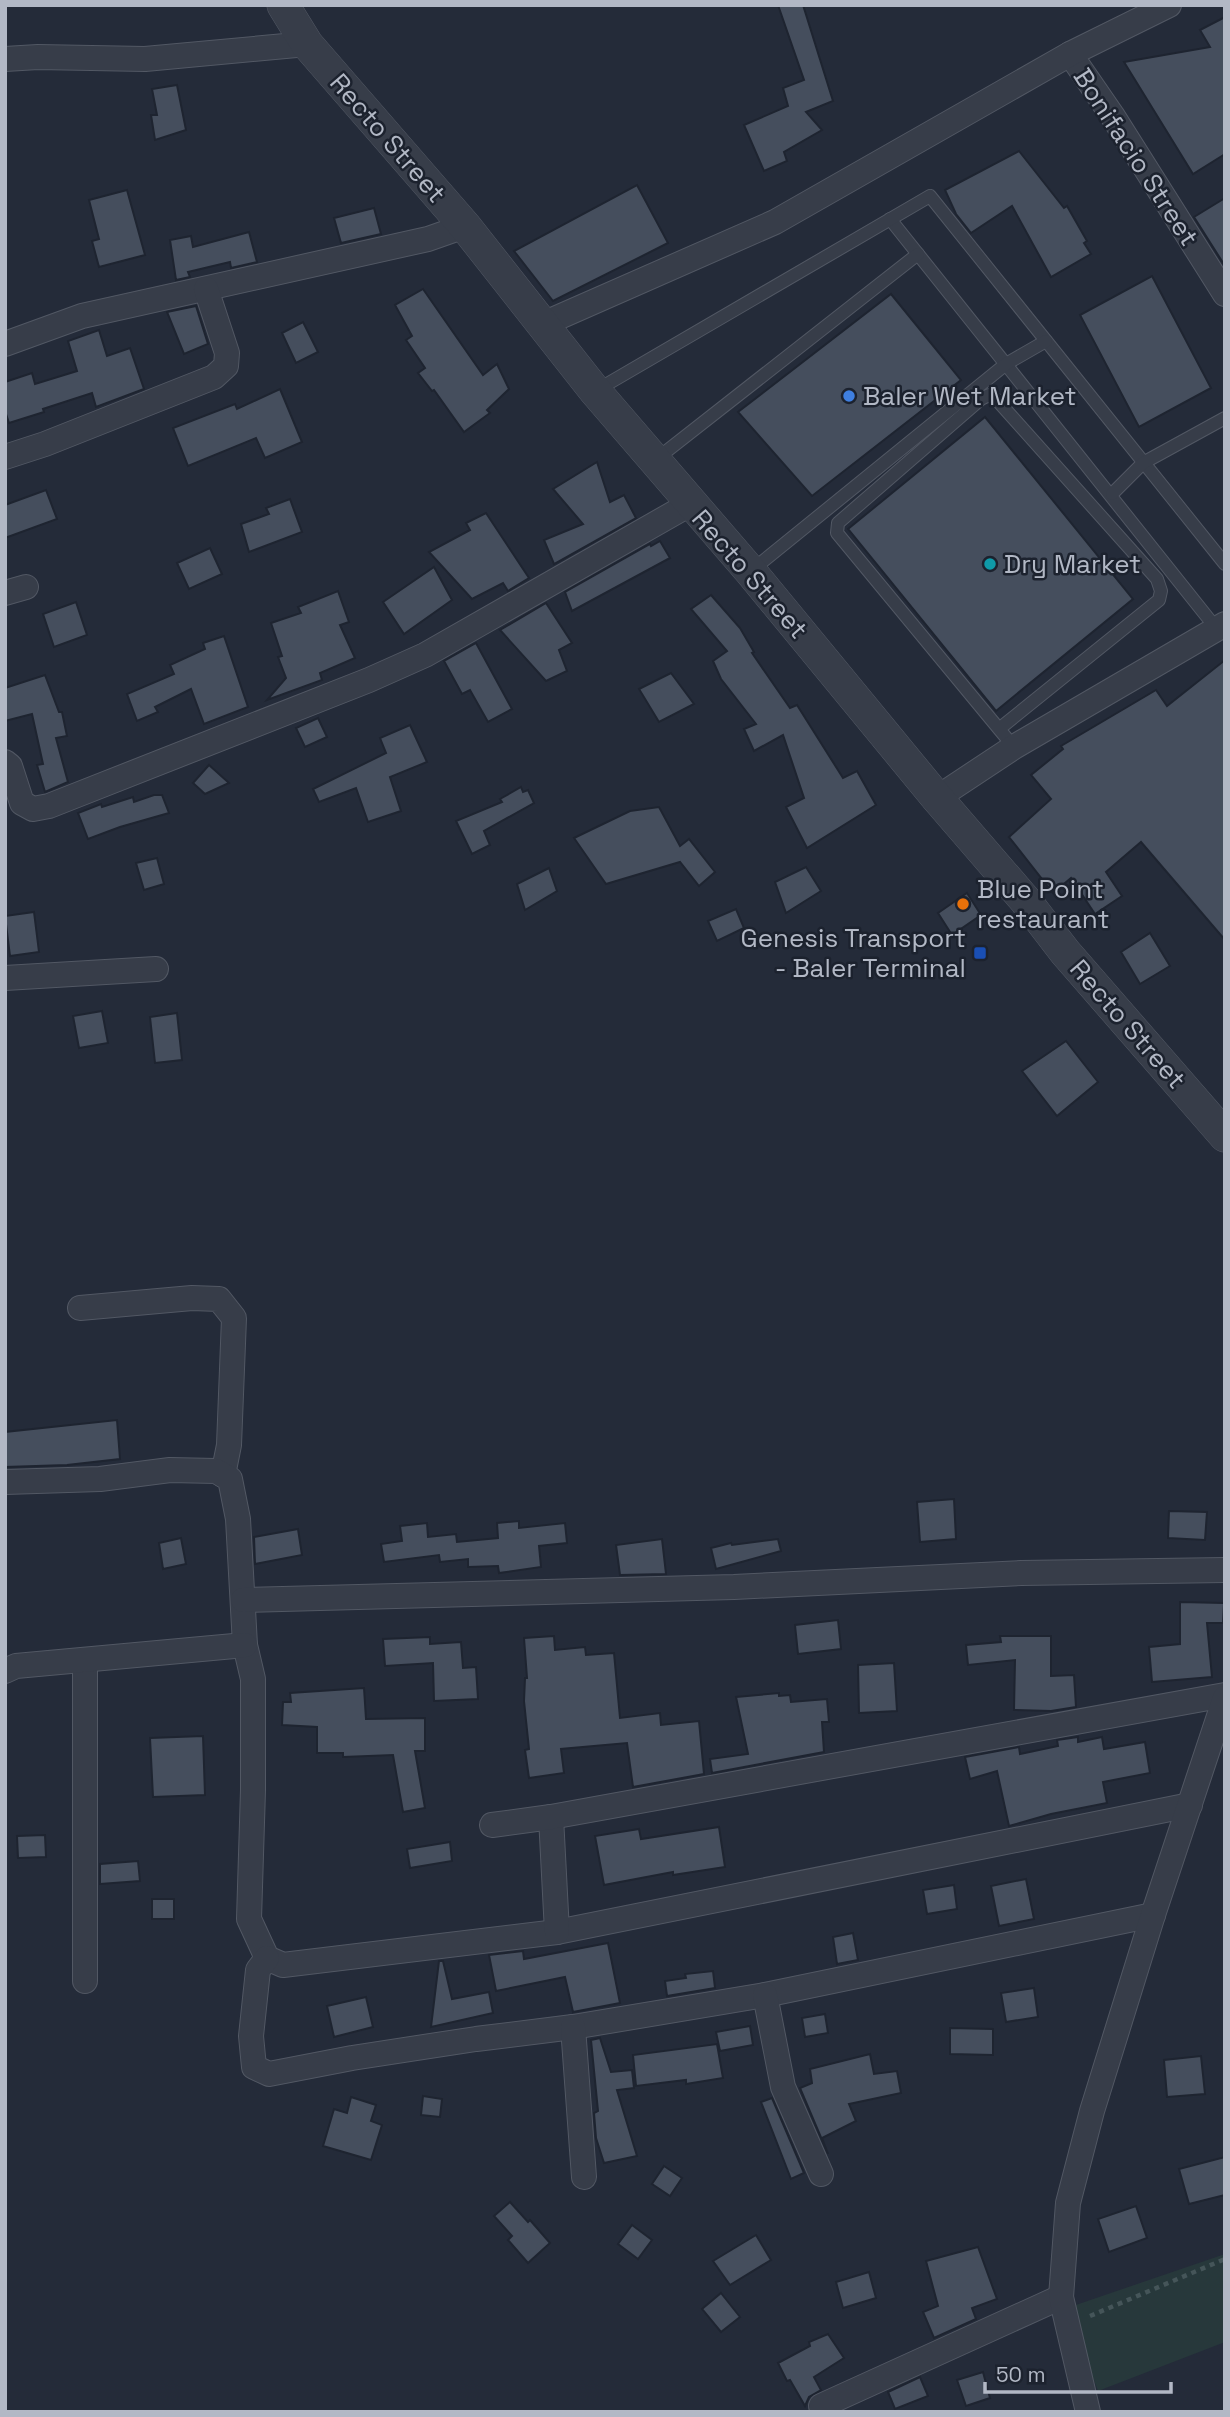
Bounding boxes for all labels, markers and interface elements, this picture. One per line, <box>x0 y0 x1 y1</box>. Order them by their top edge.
street label: Bonifacio Street <box>1066 62 1206 252</box>
street label: Recto Street <box>323 66 453 210</box>
place label: Baler Wet Market <box>863 379 1077 413</box>
marker: Baler Wet Market <box>841 388 857 404</box>
street label: Recto Street <box>685 502 815 646</box>
place label: Dry Market <box>1004 547 1141 581</box>
marker: Dry Market <box>982 556 998 572</box>
place label: Blue Point restaurant <box>977 872 1109 936</box>
marker: Blue Point restaurant <box>955 896 971 912</box>
place label: Genesis Transport - Baler Terminal <box>740 921 966 985</box>
marker: Genesis Transport - Baler Terminal <box>972 945 988 961</box>
street label: Recto Street <box>1063 952 1193 1096</box>
scale bar <box>985 2350 1170 2394</box>
text: 50 m <box>996 2361 1046 2388</box>

